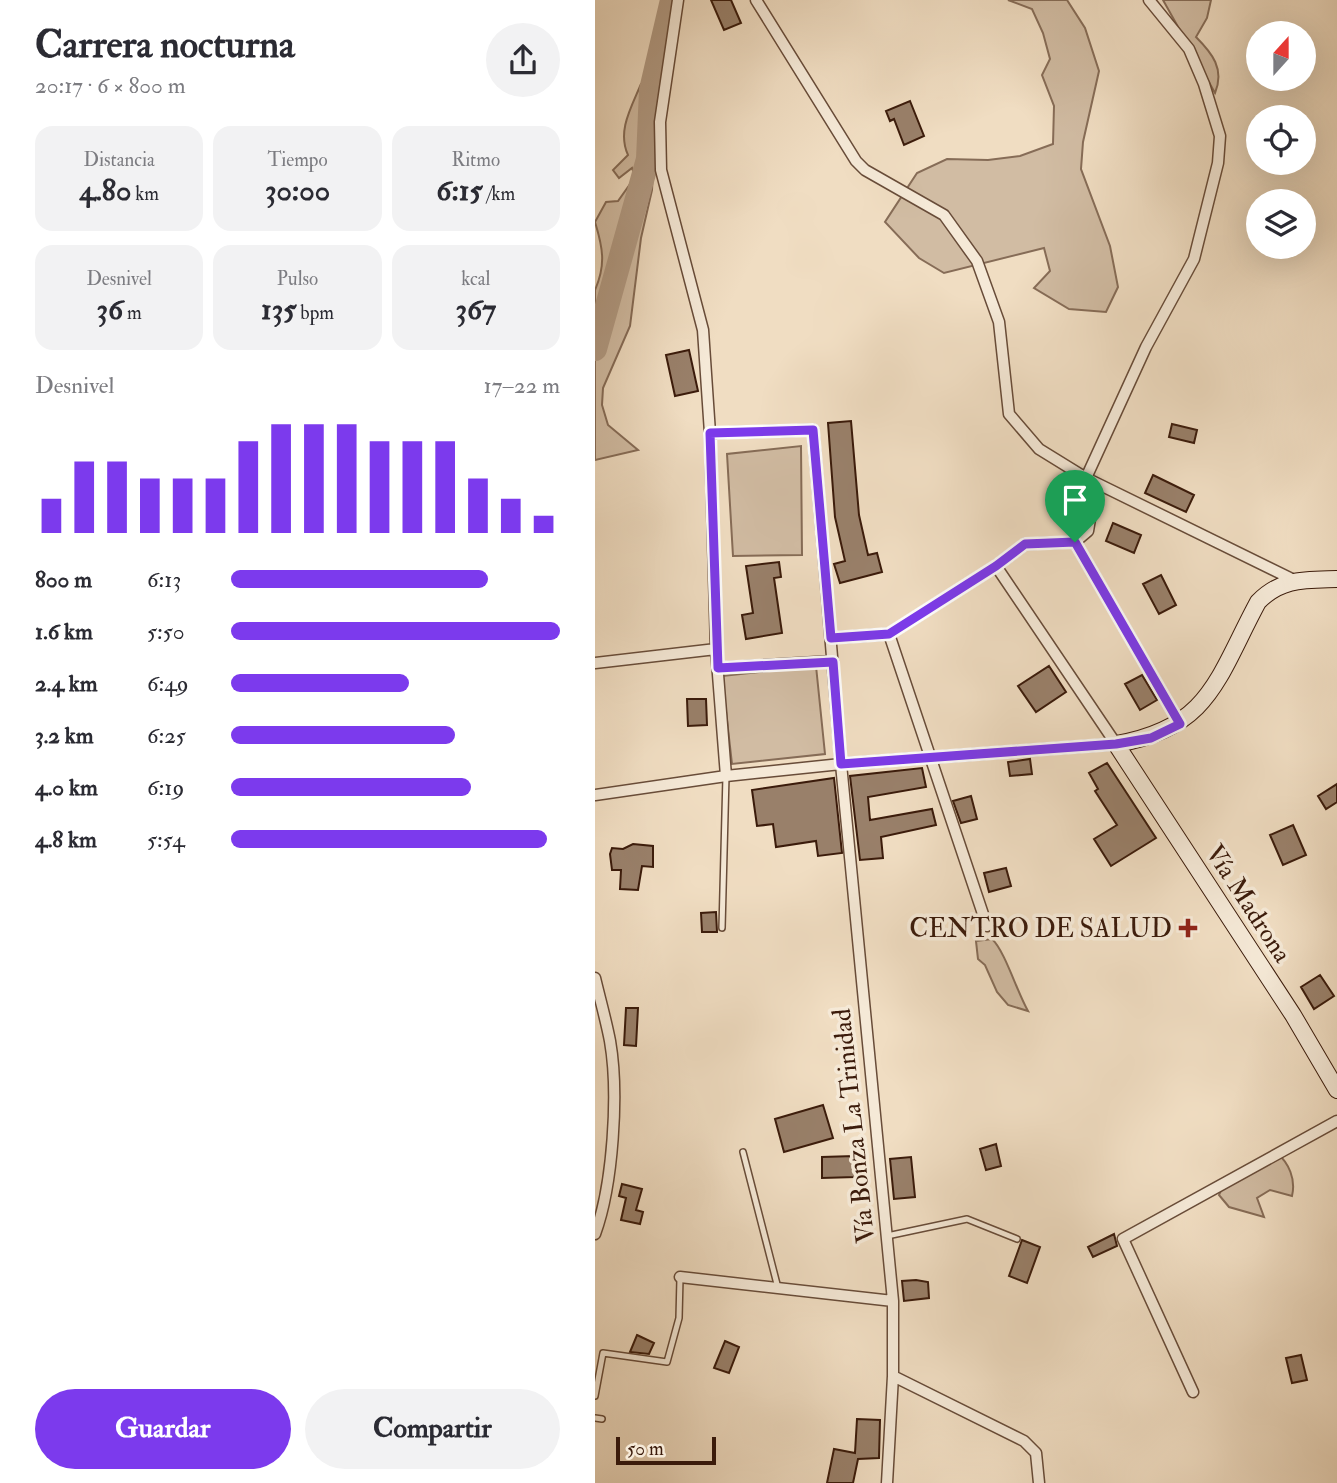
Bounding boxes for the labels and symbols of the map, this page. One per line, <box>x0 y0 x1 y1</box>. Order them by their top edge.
north arrow <box>1246 21 1316 91</box>
pin <box>1045 470 1105 542</box>
street label: Vía Madrona <box>1198 839 1298 969</box>
place label: CENTRO DE SALUD <box>909 913 1172 945</box>
marker: CENTRO DE SALUD <box>1178 918 1198 938</box>
street label: Vía Bonza La Trinidad <box>826 1007 882 1245</box>
scale bar <box>616 1434 716 1466</box>

